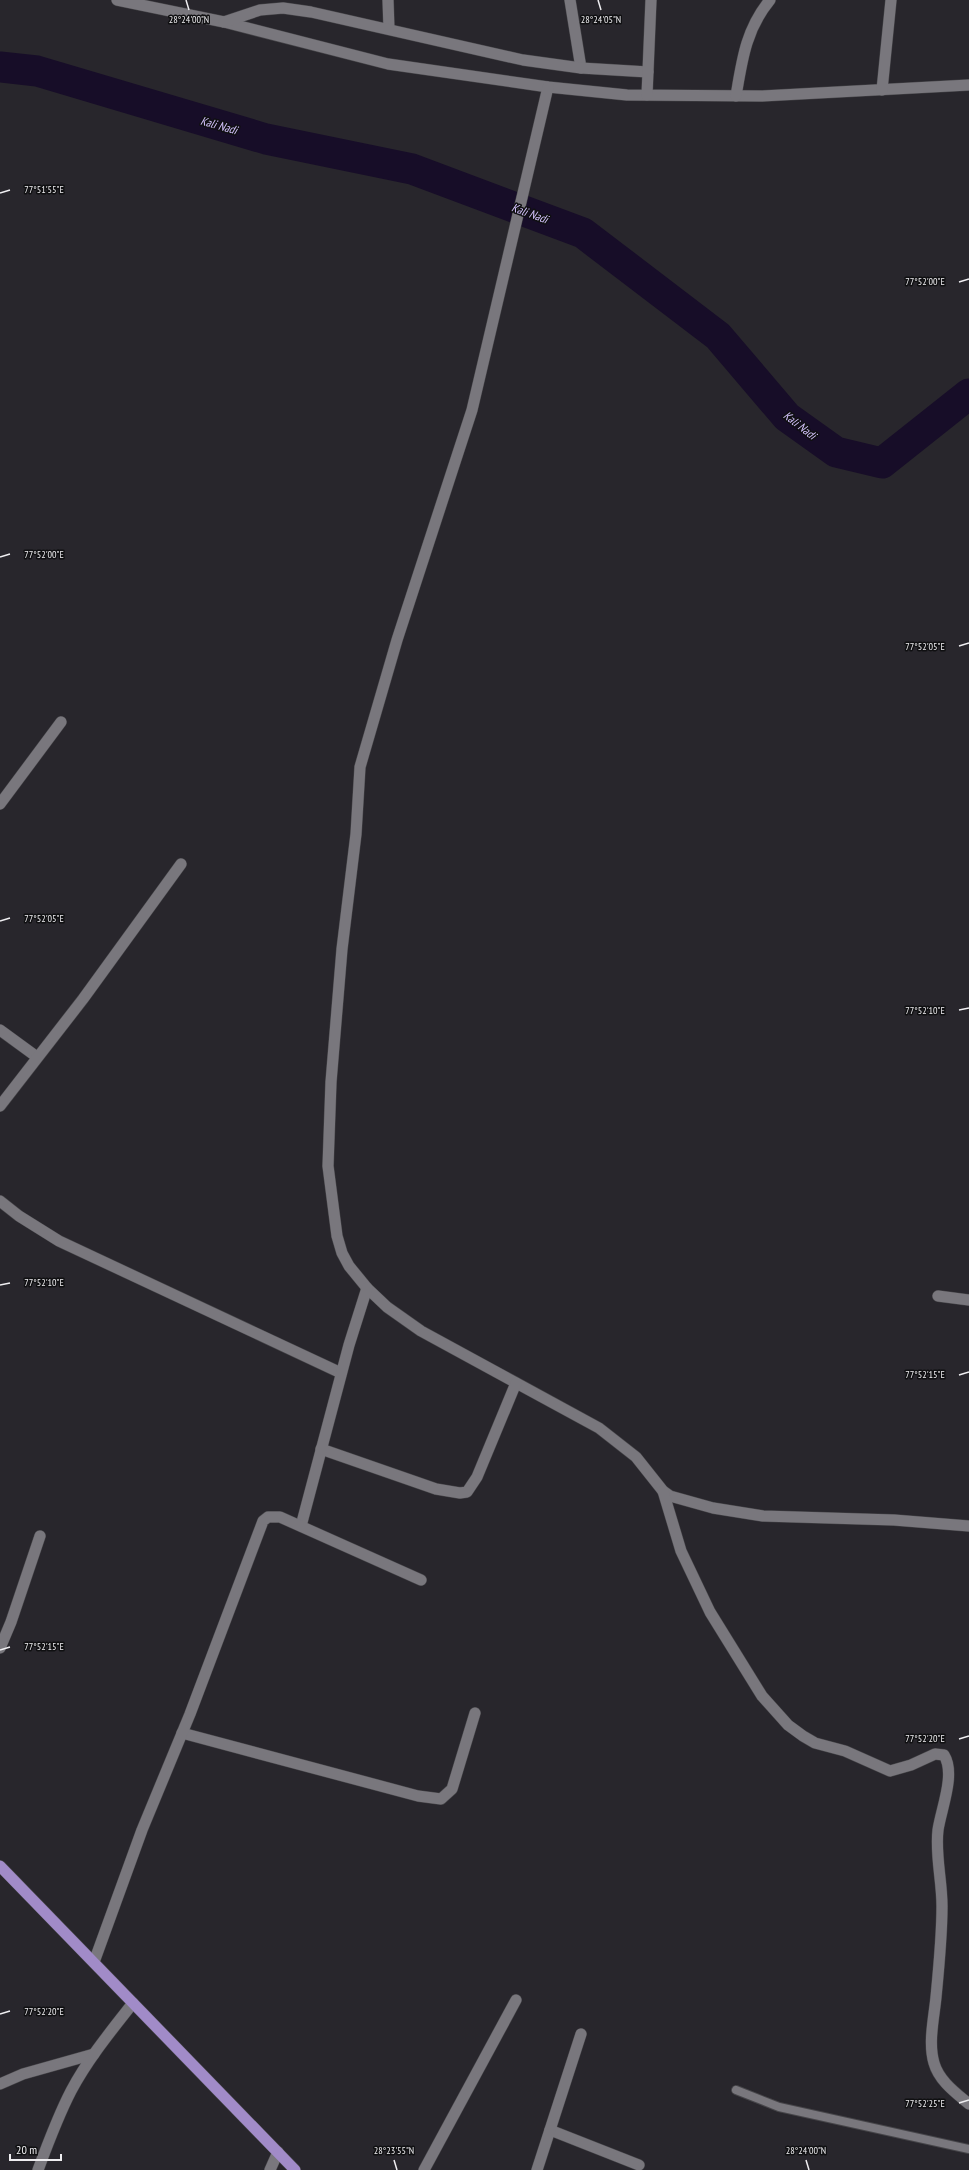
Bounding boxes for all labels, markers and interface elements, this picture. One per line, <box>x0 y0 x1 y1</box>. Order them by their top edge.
text: 28°24'00"N <box>169 13 209 26</box>
text: 28°24'05"N <box>581 13 621 26</box>
water label: Kali Nadi <box>199 113 240 138</box>
text: 77°51'55"E <box>24 183 64 196</box>
water label: Kali Nadi <box>510 200 551 227</box>
text: 77°52'00"E <box>905 275 945 288</box>
water label: Kali Nadi <box>781 408 820 443</box>
text: 77°52'00"E <box>24 548 64 561</box>
text: 77°52'05"E <box>905 640 945 653</box>
text: 77°52'05"E <box>24 912 64 925</box>
text: 77°52'10"E <box>905 1004 945 1017</box>
text: 77°52'10"E <box>24 1276 64 1289</box>
text: 77°52'15"E <box>905 1368 945 1381</box>
text: 77°52'15"E <box>24 1640 64 1653</box>
text: 77°52'20"E <box>905 1732 945 1745</box>
text: 77°52'20"E <box>24 2005 64 2018</box>
text: 77°52'25"E <box>905 2097 945 2110</box>
scale bar <box>10 2136 61 2162</box>
text: 20 m <box>16 2142 37 2157</box>
text: 28°23'55"N <box>374 2144 414 2157</box>
text: 28°24'00"N <box>786 2144 826 2157</box>

